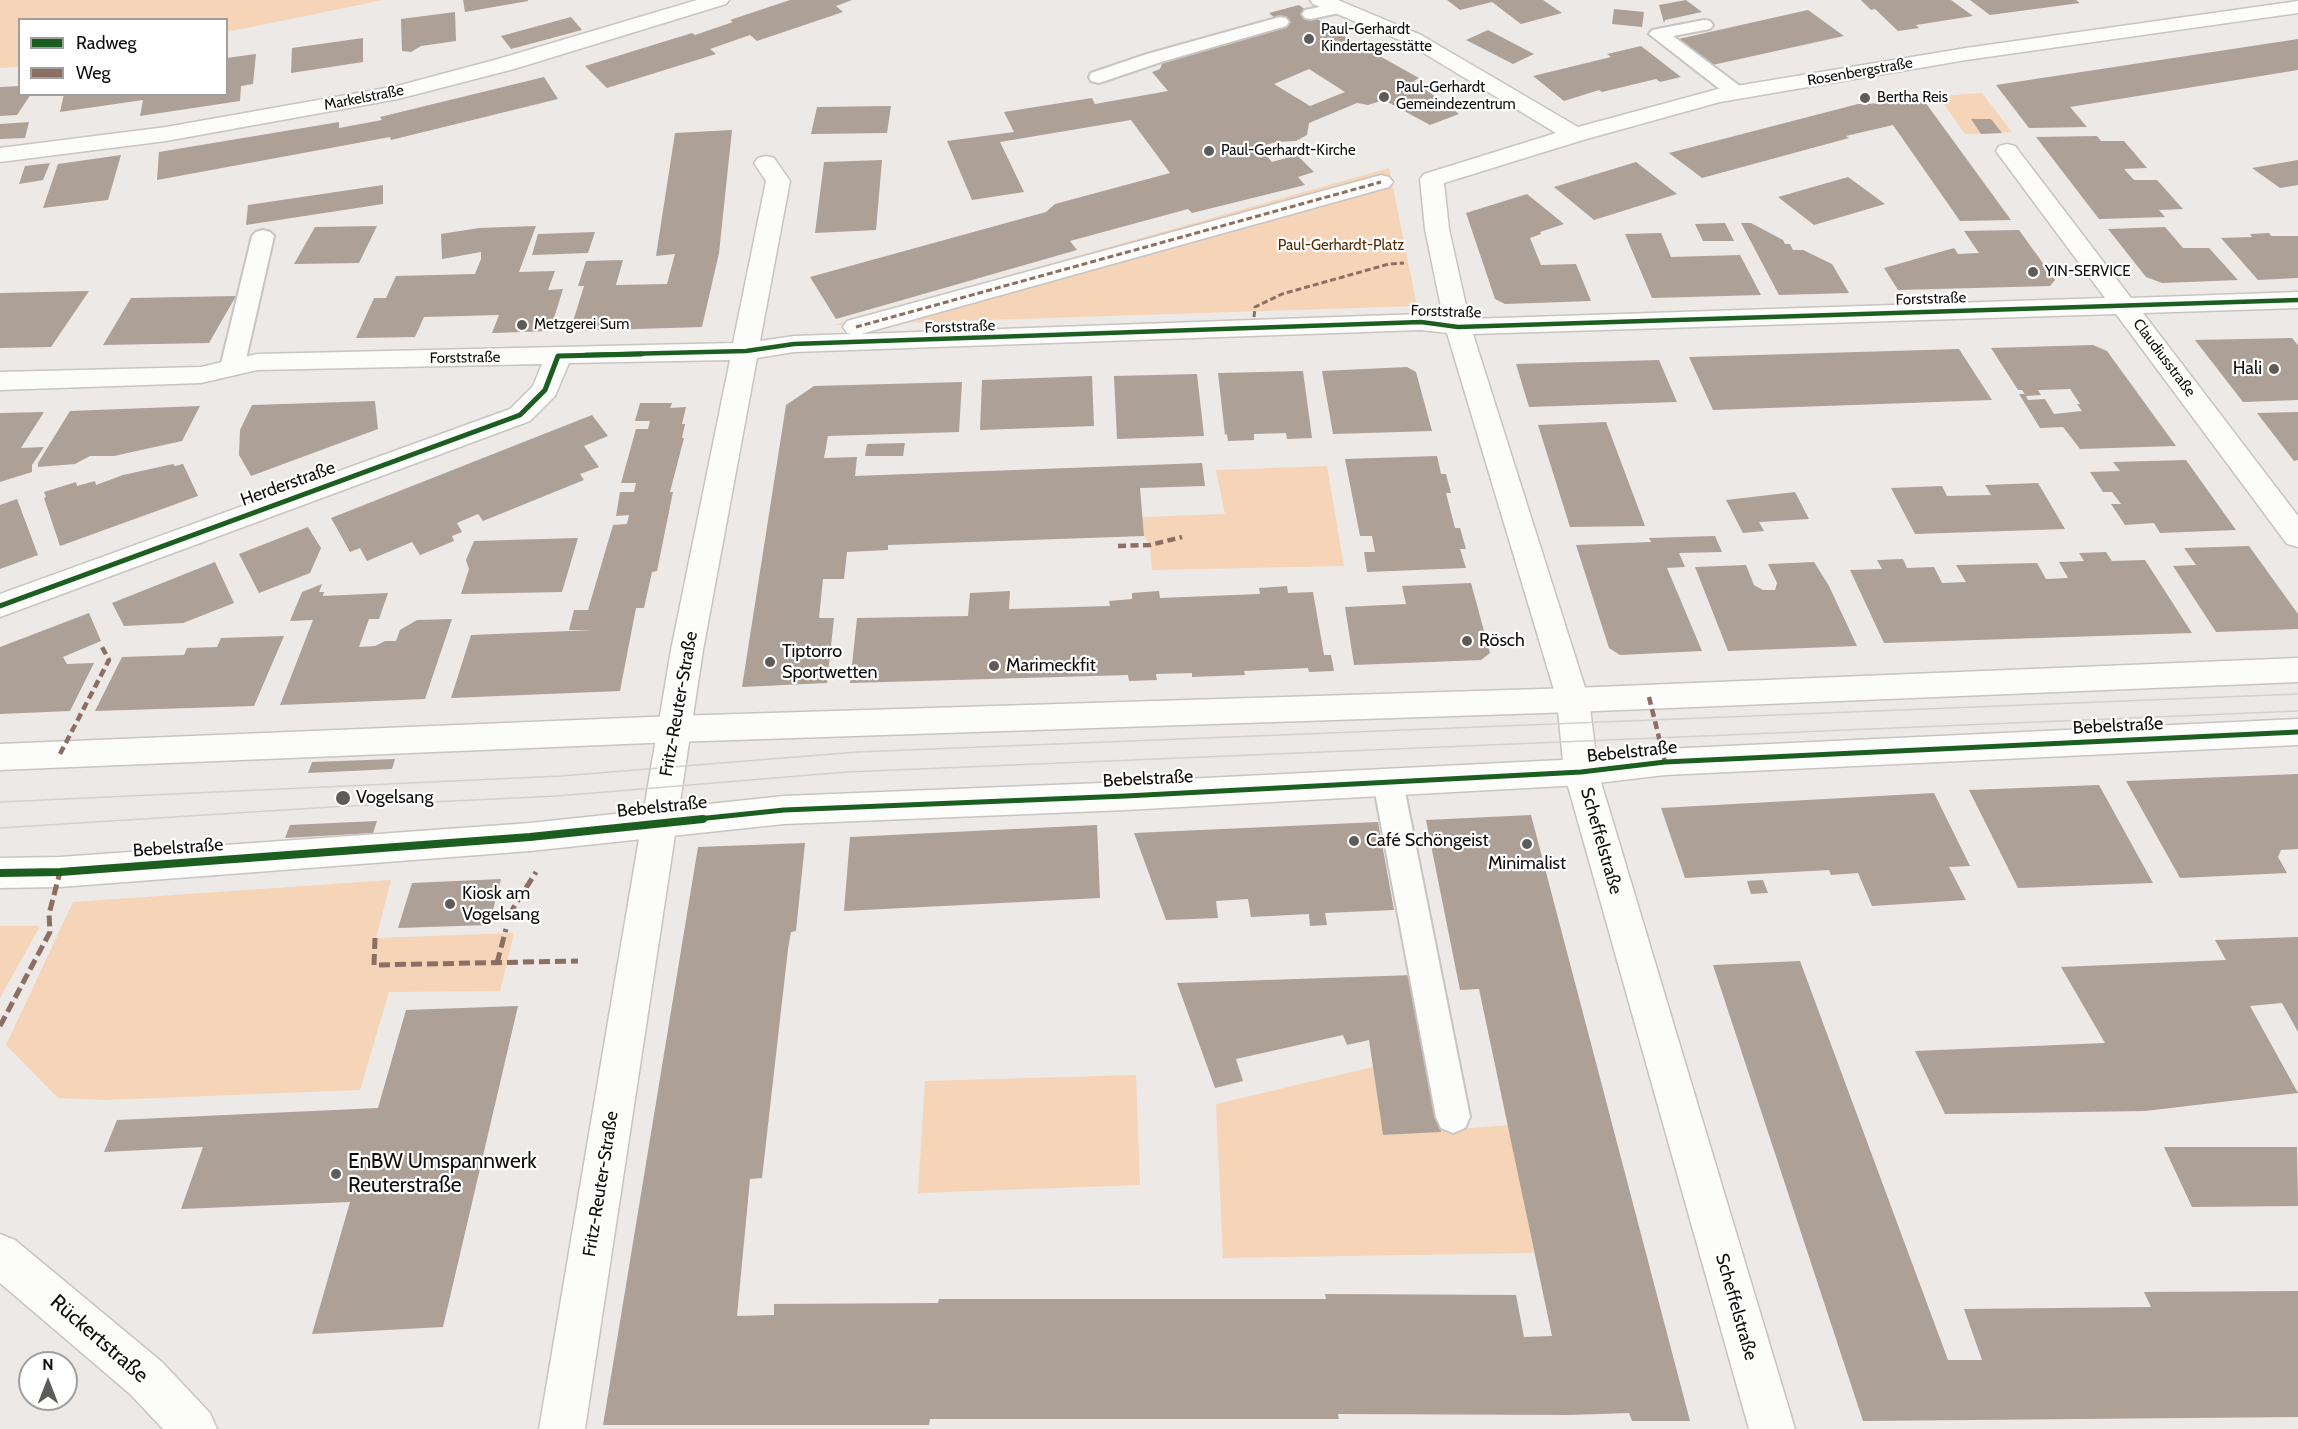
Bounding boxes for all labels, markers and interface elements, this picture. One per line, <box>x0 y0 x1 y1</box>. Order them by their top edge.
legend <box>18 18 228 96</box>
place label: Paul-Gerhardt Kindertagesstätte <box>1321 21 1432 56</box>
text: Radweg <box>76 32 137 54</box>
marker: Paul-Gerhardt Kindertagesstätte <box>1302 32 1316 46</box>
street label: Rosenbergstraße <box>1806 54 1914 90</box>
text: Weg <box>76 62 111 84</box>
place label: Paul-Gerhardt Gemeindezentrum <box>1396 79 1516 114</box>
street label: Markelstraße <box>323 81 405 115</box>
place label: Bertha Reis <box>1877 89 1948 107</box>
marker: Paul-Gerhardt Gemeindezentrum <box>1377 90 1391 104</box>
marker: Bertha Reis <box>1858 91 1872 105</box>
place label: Paul-Gerhardt-Kirche <box>1221 142 1356 160</box>
marker: Paul-Gerhardt-Kirche <box>1202 144 1216 158</box>
park label: Paul-Gerhardt-Platz <box>1278 237 1404 255</box>
place label: YIN-SERVICE <box>2045 263 2131 281</box>
marker: YIN-SERVICE <box>2026 265 2040 279</box>
street label: Forststraße <box>1895 289 1967 309</box>
street label: Forststraße <box>1410 302 1482 322</box>
place label: Metzgerei Sum <box>534 316 629 334</box>
street label: Claudiusstraße <box>2129 316 2199 400</box>
street label: Forststraße <box>924 317 996 337</box>
marker: Metzgerei Sum <box>515 318 529 332</box>
street label: Forststraße <box>429 348 501 368</box>
place label: Hali <box>2233 358 2262 380</box>
marker: Hali <box>2267 362 2281 376</box>
street label: Herderstraße <box>238 457 338 511</box>
street label: Fritz-Reuter-Straße <box>656 630 702 778</box>
place label: Rösch <box>1479 630 1525 652</box>
marker: Rösch <box>1460 634 1474 648</box>
place label: Tiptorro Sportwetten <box>782 641 878 684</box>
marker: Tiptorro Sportwetten <box>763 655 777 669</box>
place label: Marimeckfit <box>1006 655 1096 677</box>
marker: Marimeckfit <box>987 659 1001 673</box>
street label: Bebelstraße <box>2072 713 2164 739</box>
street label: Bebelstraße <box>1586 737 1678 767</box>
street label: Bebelstraße <box>1102 766 1194 792</box>
street label: Scheffelstraße <box>1575 785 1627 897</box>
place label: Vogelsang <box>356 787 433 809</box>
marker: Vogelsang <box>334 789 352 807</box>
street label: Bebelstraße <box>616 792 708 822</box>
place label: Café Schöngeist <box>1366 830 1489 852</box>
street label: Bebelstraße <box>132 834 224 862</box>
marker: Café Schöngeist <box>1347 834 1361 848</box>
marker: Minimalist <box>1520 837 1534 851</box>
place label: Minimalist <box>1488 853 1566 875</box>
place label: Kiosk am Vogelsang <box>462 883 539 926</box>
marker: Kiosk am Vogelsang <box>443 897 457 911</box>
street label: Fritz-Reuter-Straße <box>579 1110 623 1258</box>
place label: EnBW Umspannwerk Reuterstraße <box>348 1149 537 1199</box>
marker: EnBW Umspannwerk Reuterstraße <box>329 1167 343 1181</box>
street label: Scheffelstraße <box>1710 1251 1762 1363</box>
street label: Rückertstraße <box>45 1290 153 1388</box>
north arrow <box>18 1351 78 1411</box>
text: N <box>42 1355 54 1374</box>

